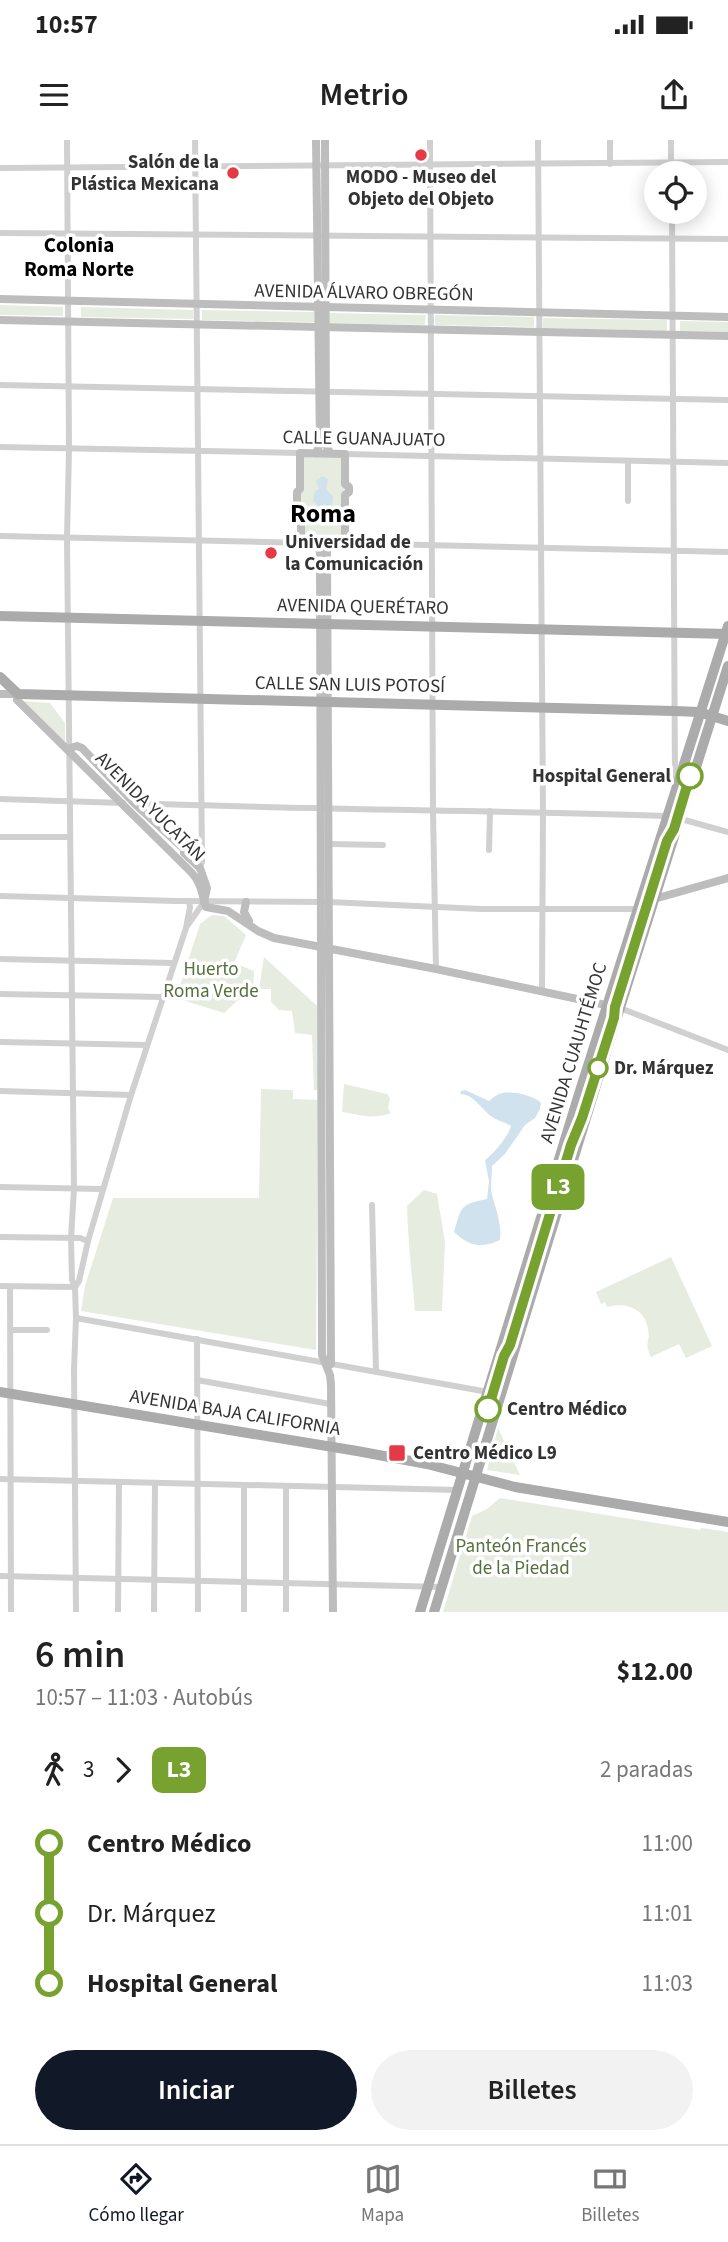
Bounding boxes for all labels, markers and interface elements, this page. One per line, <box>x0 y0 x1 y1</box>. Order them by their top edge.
text: 10:57 <box>35 6 98 43</box>
text: Metrio <box>319 72 409 118</box>
icon: menu <box>35 76 73 114</box>
icon: share <box>655 76 693 114</box>
marker: MODO - Museo del Objeto del Objeto <box>413 147 429 163</box>
place label: Salón de la Plástica Mexicana <box>71 149 219 198</box>
map controls <box>644 161 707 224</box>
button: locate <box>644 161 707 224</box>
place label: MODO - Museo del Objeto del Objeto <box>346 164 497 213</box>
marker: Salón de la Plástica Mexicana <box>225 165 241 181</box>
district label: Colonia Roma Norte <box>24 230 134 284</box>
street label: AVENIDA ÁLVARO OBREGÓN <box>254 278 474 308</box>
street label: CALLE GUANAJUATO <box>282 424 446 454</box>
district label: Roma <box>290 495 356 532</box>
place label: Universidad de la Comunicación <box>285 529 423 578</box>
marker: Universidad de la Comunicación <box>263 545 279 561</box>
street label: AVENIDA QUERÉTARO <box>277 592 449 622</box>
street label: CALLE SAN LUIS POTOSÍ <box>255 670 446 700</box>
street label: AVENIDA YUCATÁN <box>89 746 211 868</box>
place label: Hospital General <box>532 763 672 790</box>
marker: Hospital General <box>677 763 703 789</box>
park label: Huerto Roma Verde <box>163 956 259 1005</box>
street label: AVENIDA CUAUHTÉMOC <box>534 959 614 1147</box>
place label: Dr. Márquez <box>614 1055 714 1082</box>
marker: Dr. Márquez <box>588 1058 608 1078</box>
line badge: L3 <box>526 1164 590 1210</box>
text: L3 <box>545 1169 571 1204</box>
street label: AVENIDA BAJA CALIFORNIA <box>128 1383 343 1443</box>
marker: Centro Médico <box>475 1396 501 1422</box>
place label: Centro Médico <box>507 1396 627 1423</box>
place label: Centro Médico L9 <box>413 1440 557 1467</box>
marker: Centro Médico L9 <box>387 1443 407 1463</box>
park label: Panteón Francés de la Piedad <box>456 1533 586 1582</box>
text: 6 min <box>35 1628 125 1682</box>
text: $12.00 <box>617 1653 693 1690</box>
text: 10:57 – 11:03 · Autobús <box>35 1681 253 1714</box>
icon: walk <box>35 1751 73 1789</box>
icon: forward <box>104 1751 142 1789</box>
text: L3 <box>166 1752 192 1787</box>
text: 3 <box>83 1753 94 1786</box>
text: 2 paradas <box>600 1753 693 1786</box>
text: Centro Médico <box>87 1825 251 1862</box>
text: 11:00 <box>642 1827 693 1860</box>
text: Dr. Márquez <box>87 1895 216 1932</box>
text: 11:01 <box>642 1897 693 1930</box>
text: Hospital General <box>87 1965 277 2002</box>
text: 11:03 <box>642 1967 693 2000</box>
button: Iniciar <box>35 2050 357 2130</box>
button: Billetes <box>371 2050 693 2130</box>
tab: Cómo llegar <box>89 2160 184 2229</box>
tab: Mapa <box>361 2160 404 2229</box>
tab: Billetes <box>581 2160 639 2229</box>

